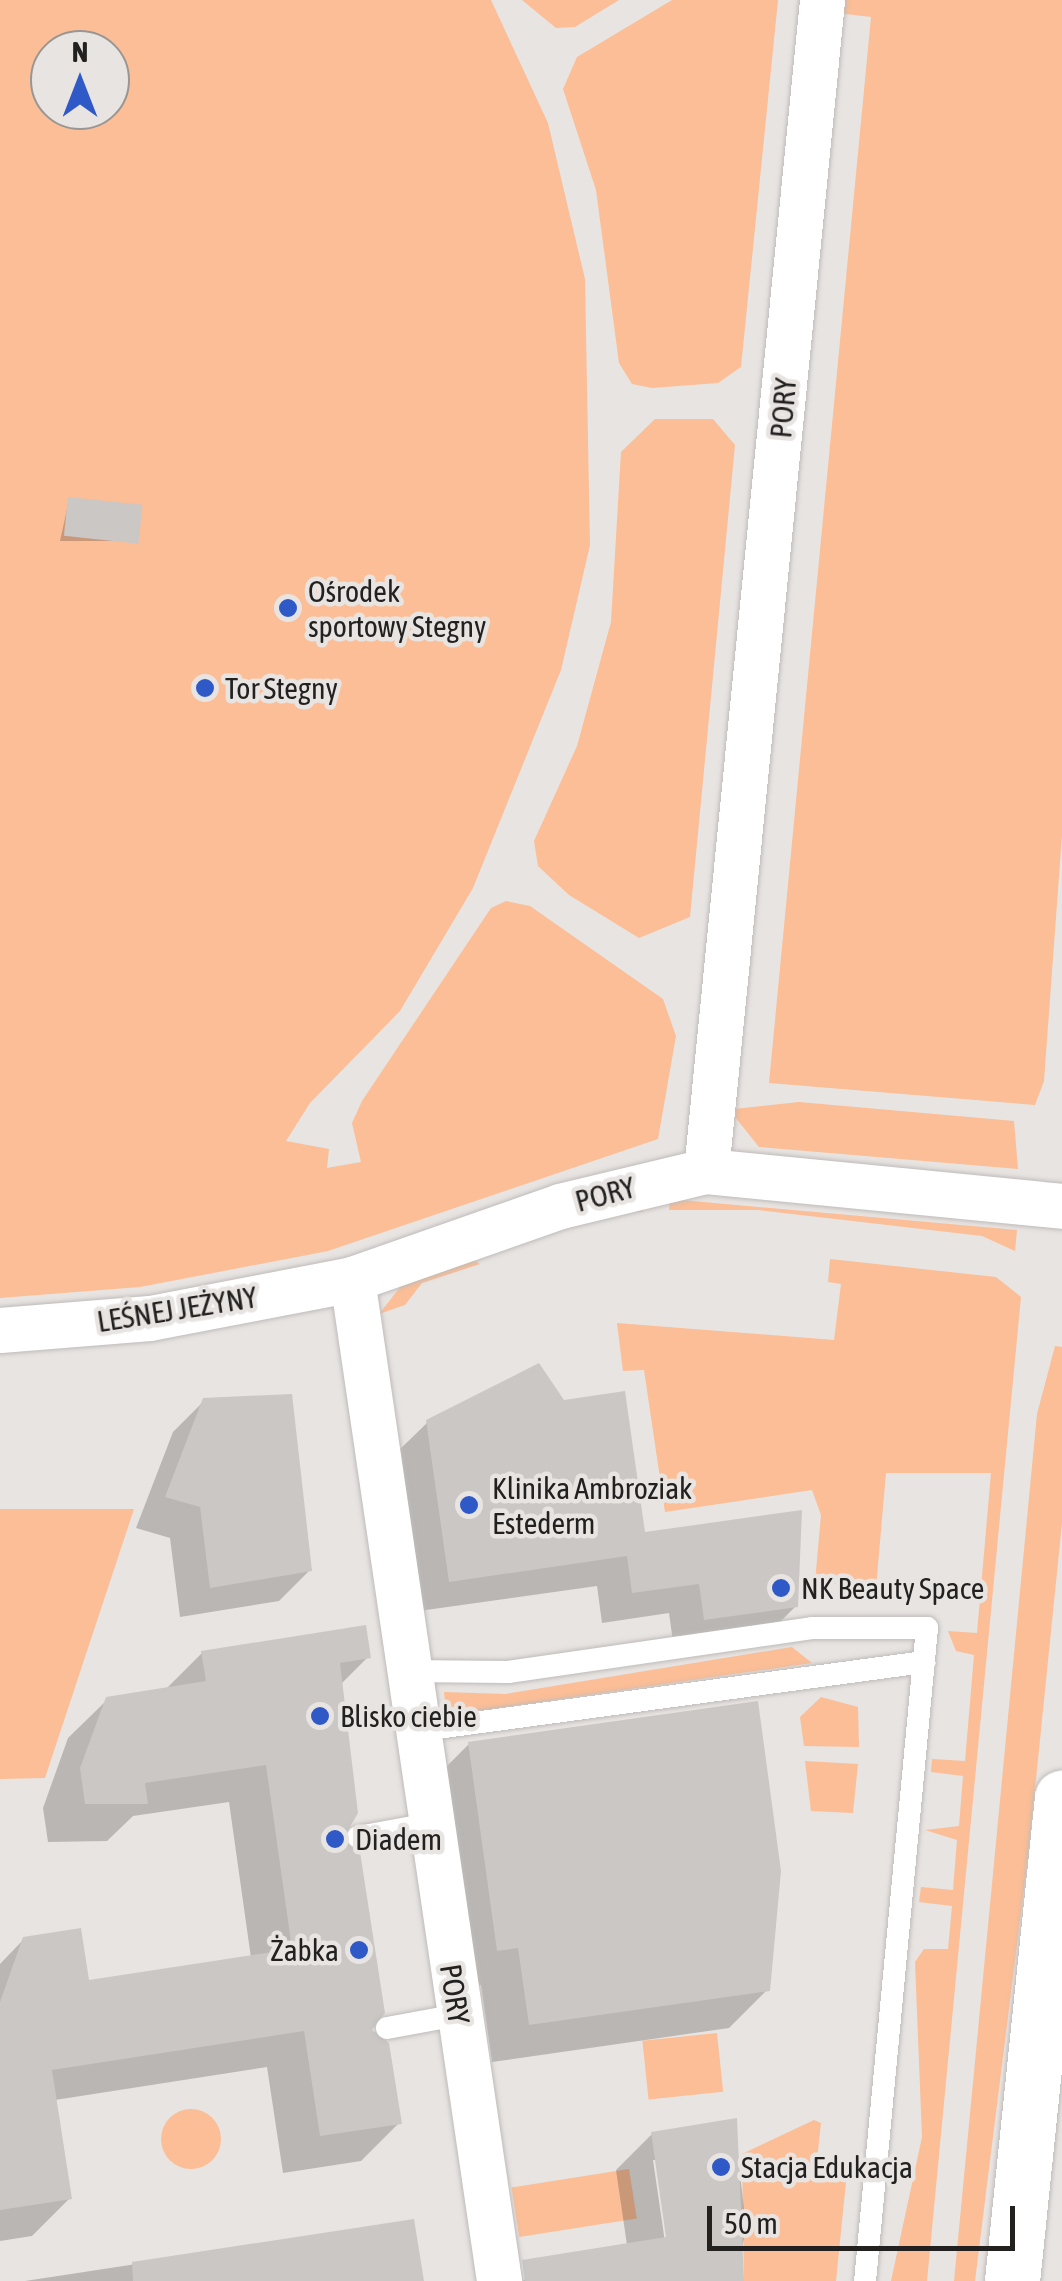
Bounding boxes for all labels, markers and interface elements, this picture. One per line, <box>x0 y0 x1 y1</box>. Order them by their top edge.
north arrow <box>30 30 130 130</box>
text: N <box>72 36 88 68</box>
street label: PORY <box>762 376 804 440</box>
place label: Ośrodek sportowy Stegny <box>308 573 486 644</box>
marker: Ośrodek sportowy Stegny <box>277 597 299 619</box>
place label: Tor Stegny <box>225 670 338 706</box>
marker: Tor Stegny <box>194 677 216 699</box>
street label: PORY <box>571 1169 639 1219</box>
street label: LEŚNEJ JEŻYNY <box>94 1279 260 1339</box>
place label: Klinika Ambroziak Estederm <box>492 1470 692 1540</box>
marker: Klinika Ambroziak Estederm <box>456 1492 482 1518</box>
place label: NK Beauty Space <box>801 1570 984 1606</box>
marker: NK Beauty Space <box>770 1577 792 1599</box>
place label: Blisko ciebie <box>340 1698 477 1734</box>
marker: Blisko ciebie <box>309 1705 331 1727</box>
place label: Diadem <box>355 1821 442 1857</box>
marker: Diadem <box>324 1828 346 1850</box>
place label: Żabka <box>270 1932 339 1968</box>
marker: Żabka <box>348 1939 370 1961</box>
street label: PORY <box>433 1961 477 2027</box>
place label: Stacja Edukacja <box>741 2149 913 2185</box>
marker: Stacja Edukacja <box>710 2156 732 2178</box>
scale bar <box>712 2186 1020 2248</box>
text: 50 m <box>724 2206 778 2240</box>

